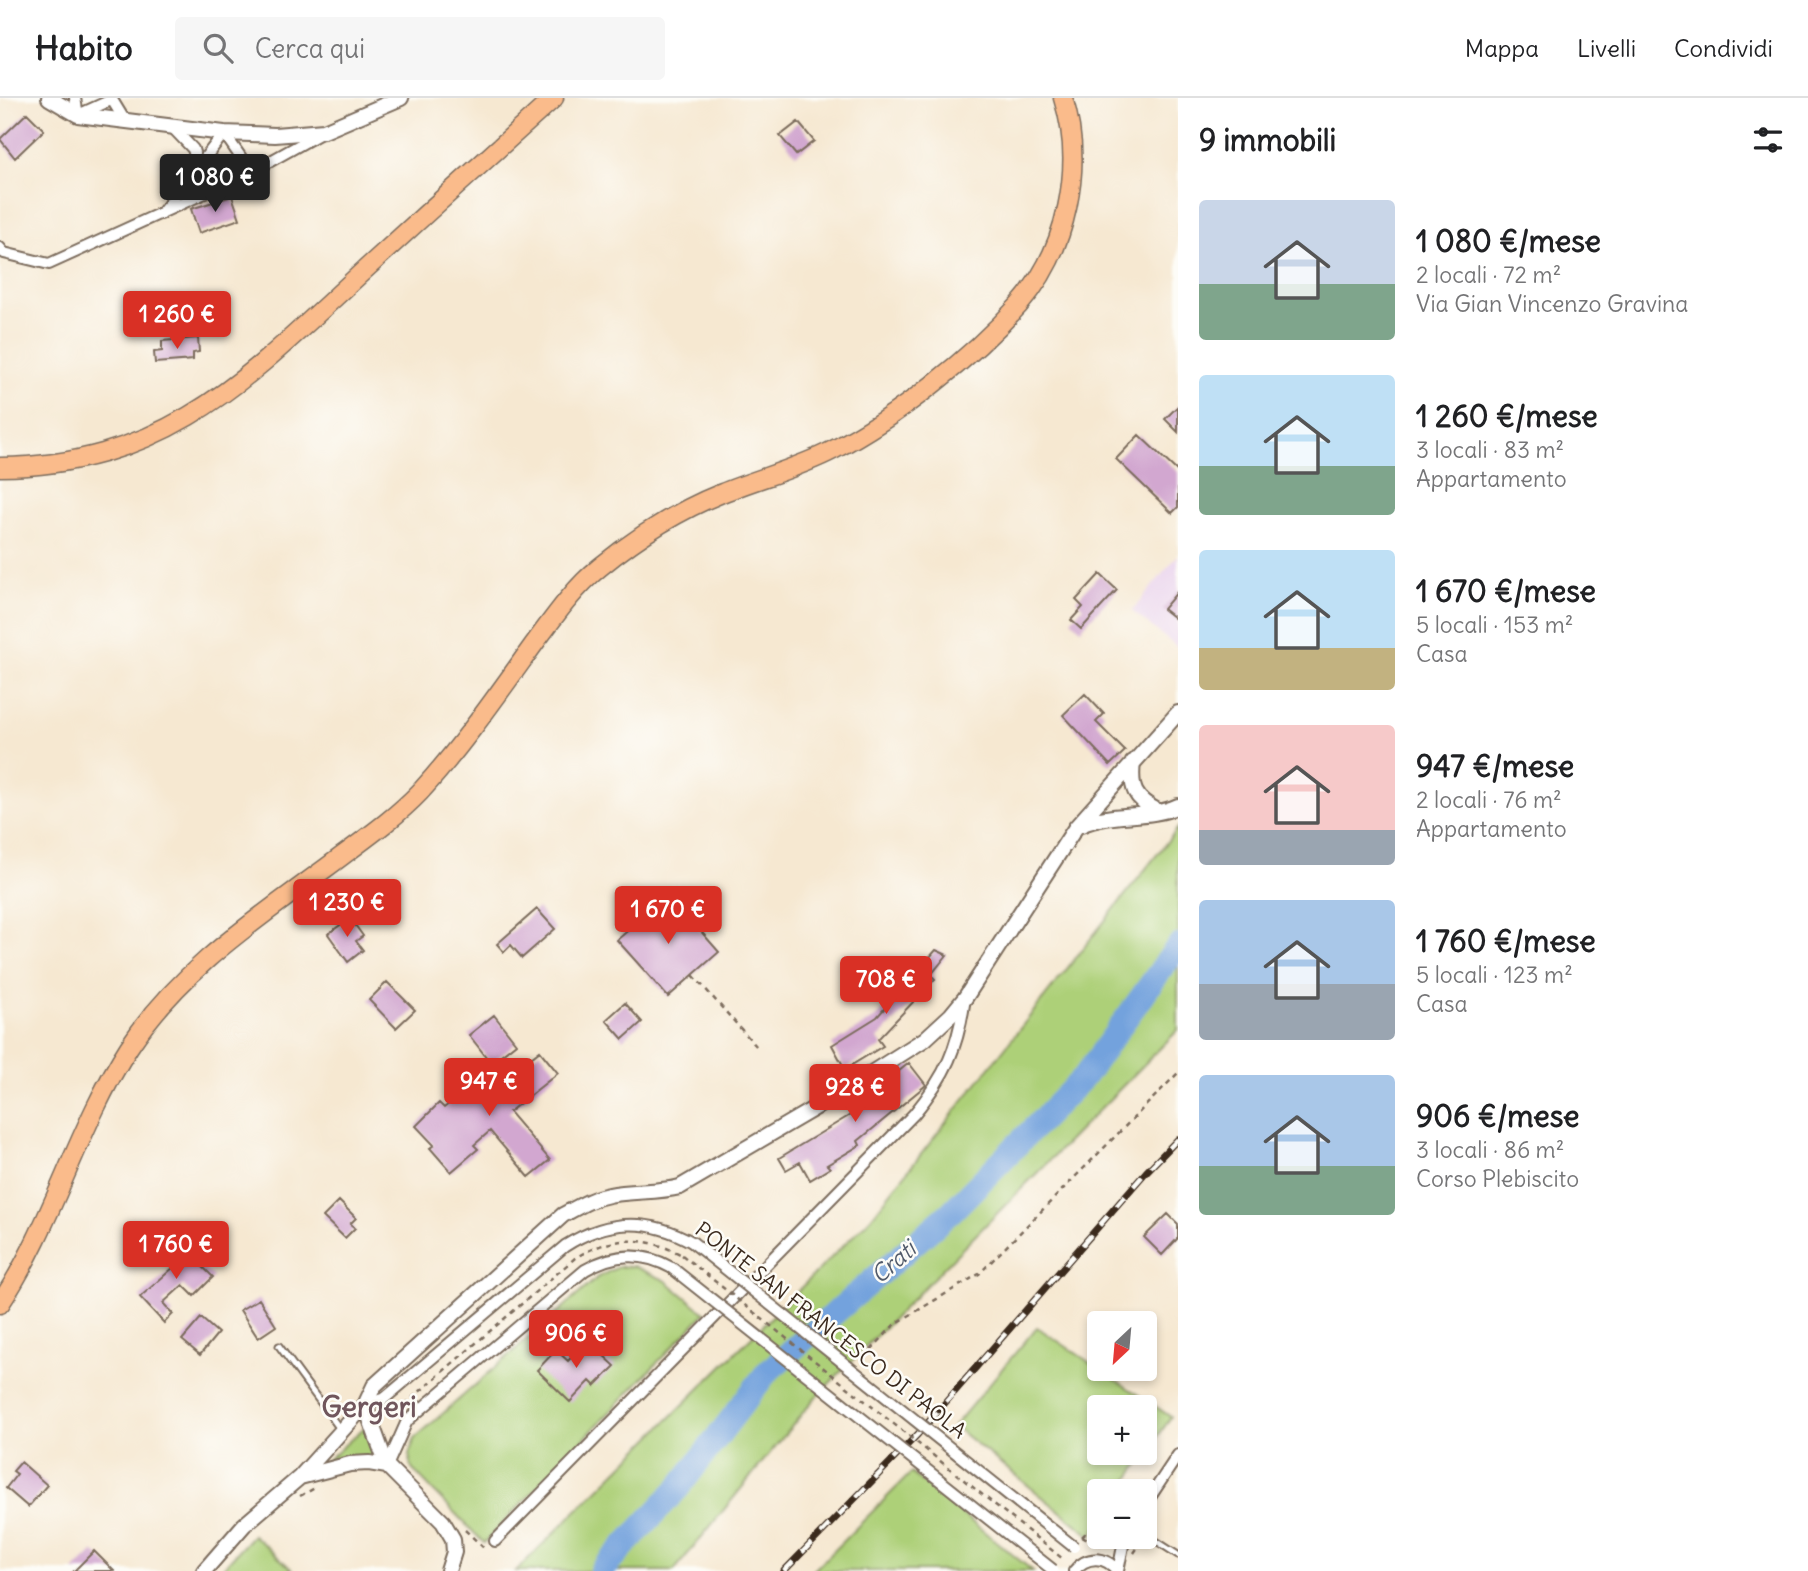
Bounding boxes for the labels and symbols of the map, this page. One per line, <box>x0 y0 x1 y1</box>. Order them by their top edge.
pin: 1 080 € <box>150 155 280 214</box>
pin: 1 260 € <box>112 292 242 351</box>
pin: 1 230 € <box>282 880 412 939</box>
pin: 1 670 € <box>603 886 733 946</box>
pin: 708 € <box>837 956 935 1016</box>
pin: 947 € <box>440 1058 538 1118</box>
pin: 928 € <box>806 1065 904 1124</box>
street label: PONTE SAN FRANCESCO DI PAOLA <box>690 1216 972 1444</box>
pin: 1 760 € <box>111 1222 241 1281</box>
water label: Crati <box>865 1233 924 1289</box>
pin: 906 € <box>527 1310 625 1370</box>
north arrow <box>1087 1311 1157 1381</box>
district label: Gergeri <box>322 1389 416 1425</box>

